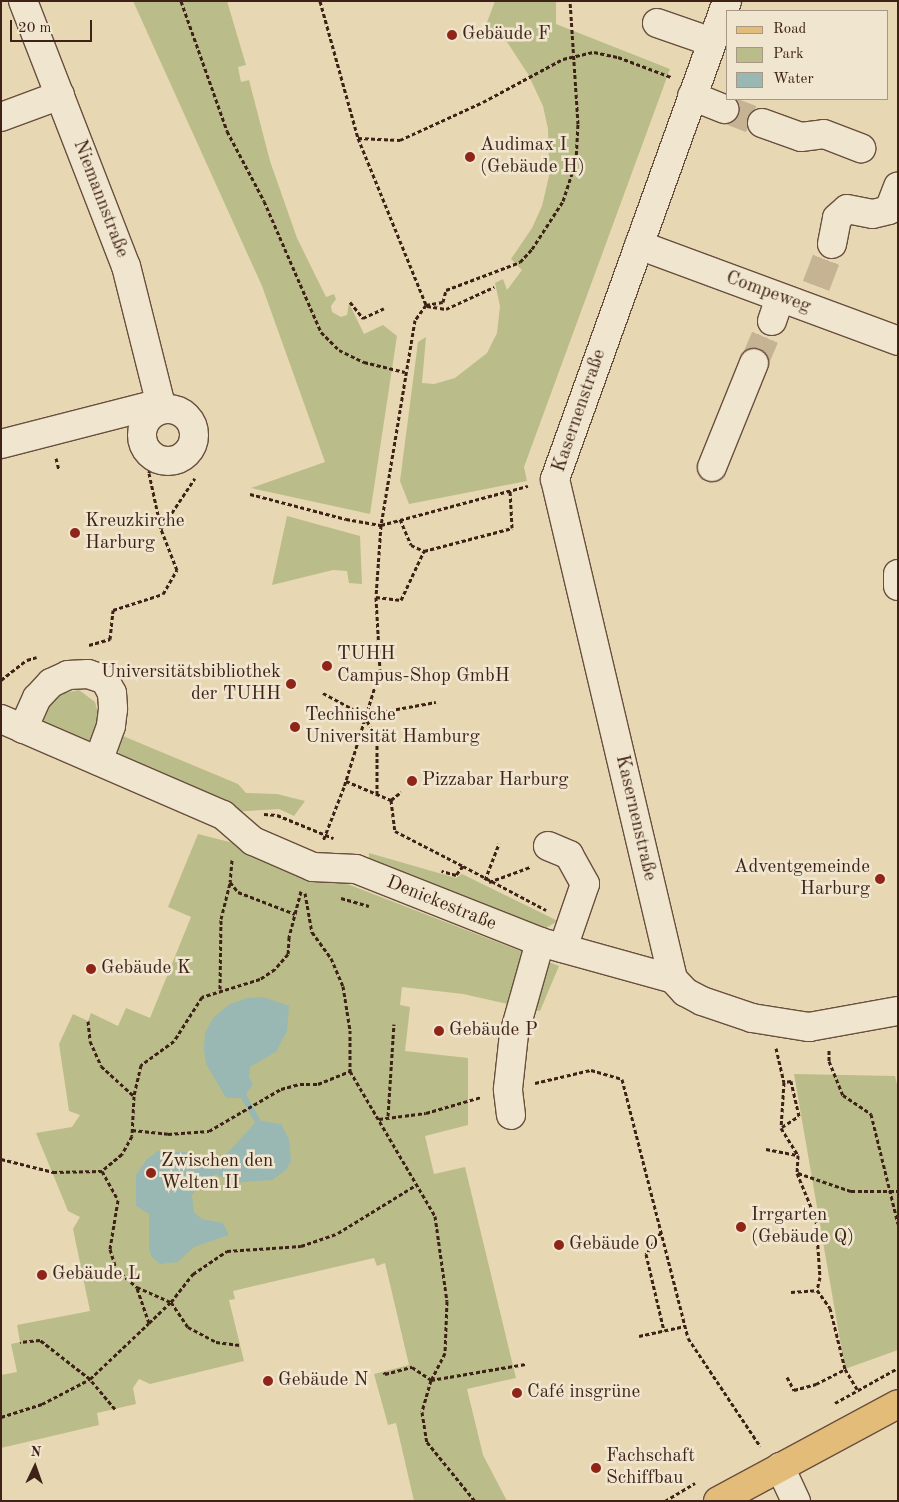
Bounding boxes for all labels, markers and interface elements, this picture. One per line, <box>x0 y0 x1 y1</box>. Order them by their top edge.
scale bar <box>12 10 95 42</box>
legend <box>726 10 889 100</box>
text: 20 m <box>18 21 52 36</box>
text: Road <box>773 22 806 37</box>
place label: Gebäude F <box>462 24 551 46</box>
marker: Gebäude F <box>446 29 458 41</box>
text: Park <box>773 47 804 62</box>
text: Water <box>773 72 814 87</box>
place label: Audimax I (Gebäude H) <box>480 135 585 179</box>
street label: Niemannstraße <box>67 137 133 261</box>
marker: Audimax I (Gebäude H) <box>464 151 476 163</box>
street label: Compeweg <box>722 267 814 319</box>
street label: Kasernenstraße <box>548 346 612 476</box>
place label: Kreuzkirche Harburg <box>85 511 185 555</box>
marker: Kreuzkirche Harburg <box>69 527 81 539</box>
place label: TUHH Campus-Shop GmbH <box>337 644 510 688</box>
marker: TUHH Campus-Shop GmbH <box>321 660 333 672</box>
place label: Universitätsbibliothek der TUHH <box>101 662 281 706</box>
marker: Universitätsbibliothek der TUHH <box>285 678 297 690</box>
place label: Technische Universität Hamburg <box>305 705 480 749</box>
marker: Technische Universität Hamburg <box>289 721 301 733</box>
street label: Kasernenstraße <box>609 753 661 883</box>
place label: Pizzabar Harburg <box>422 770 568 792</box>
marker: Pizzabar Harburg <box>406 775 418 787</box>
place label: Adventgemeinde Harburg <box>734 857 870 901</box>
street label: Denickestraße <box>383 872 499 936</box>
marker: Adventgemeinde Harburg <box>874 873 886 885</box>
place label: Gebäude K <box>101 958 191 980</box>
marker: Gebäude K <box>85 963 97 975</box>
place label: Gebäude P <box>449 1020 538 1042</box>
marker: Gebäude P <box>433 1025 445 1037</box>
place label: Zwischen den Welten II <box>161 1151 273 1195</box>
marker: Zwischen den Welten II <box>145 1167 157 1179</box>
place label: Irrgarten (Gebäude Q) <box>751 1205 854 1249</box>
marker: Irrgarten (Gebäude Q) <box>735 1221 747 1233</box>
place label: Gebäude O <box>569 1234 658 1256</box>
marker: Gebäude O <box>553 1239 565 1251</box>
place label: Gebäude L <box>52 1264 140 1286</box>
marker: Gebäude L <box>36 1269 48 1281</box>
place label: Gebäude N <box>278 1370 368 1392</box>
marker: Gebäude N <box>262 1375 274 1387</box>
place label: Café insgrüne <box>527 1382 640 1404</box>
marker: Café insgrüne <box>511 1387 523 1399</box>
north arrow <box>10 1442 60 1492</box>
text: N <box>30 1445 41 1459</box>
place label: Fachschaft Schiffbau <box>606 1446 695 1490</box>
marker: Fachschaft Schiffbau <box>590 1462 602 1474</box>

